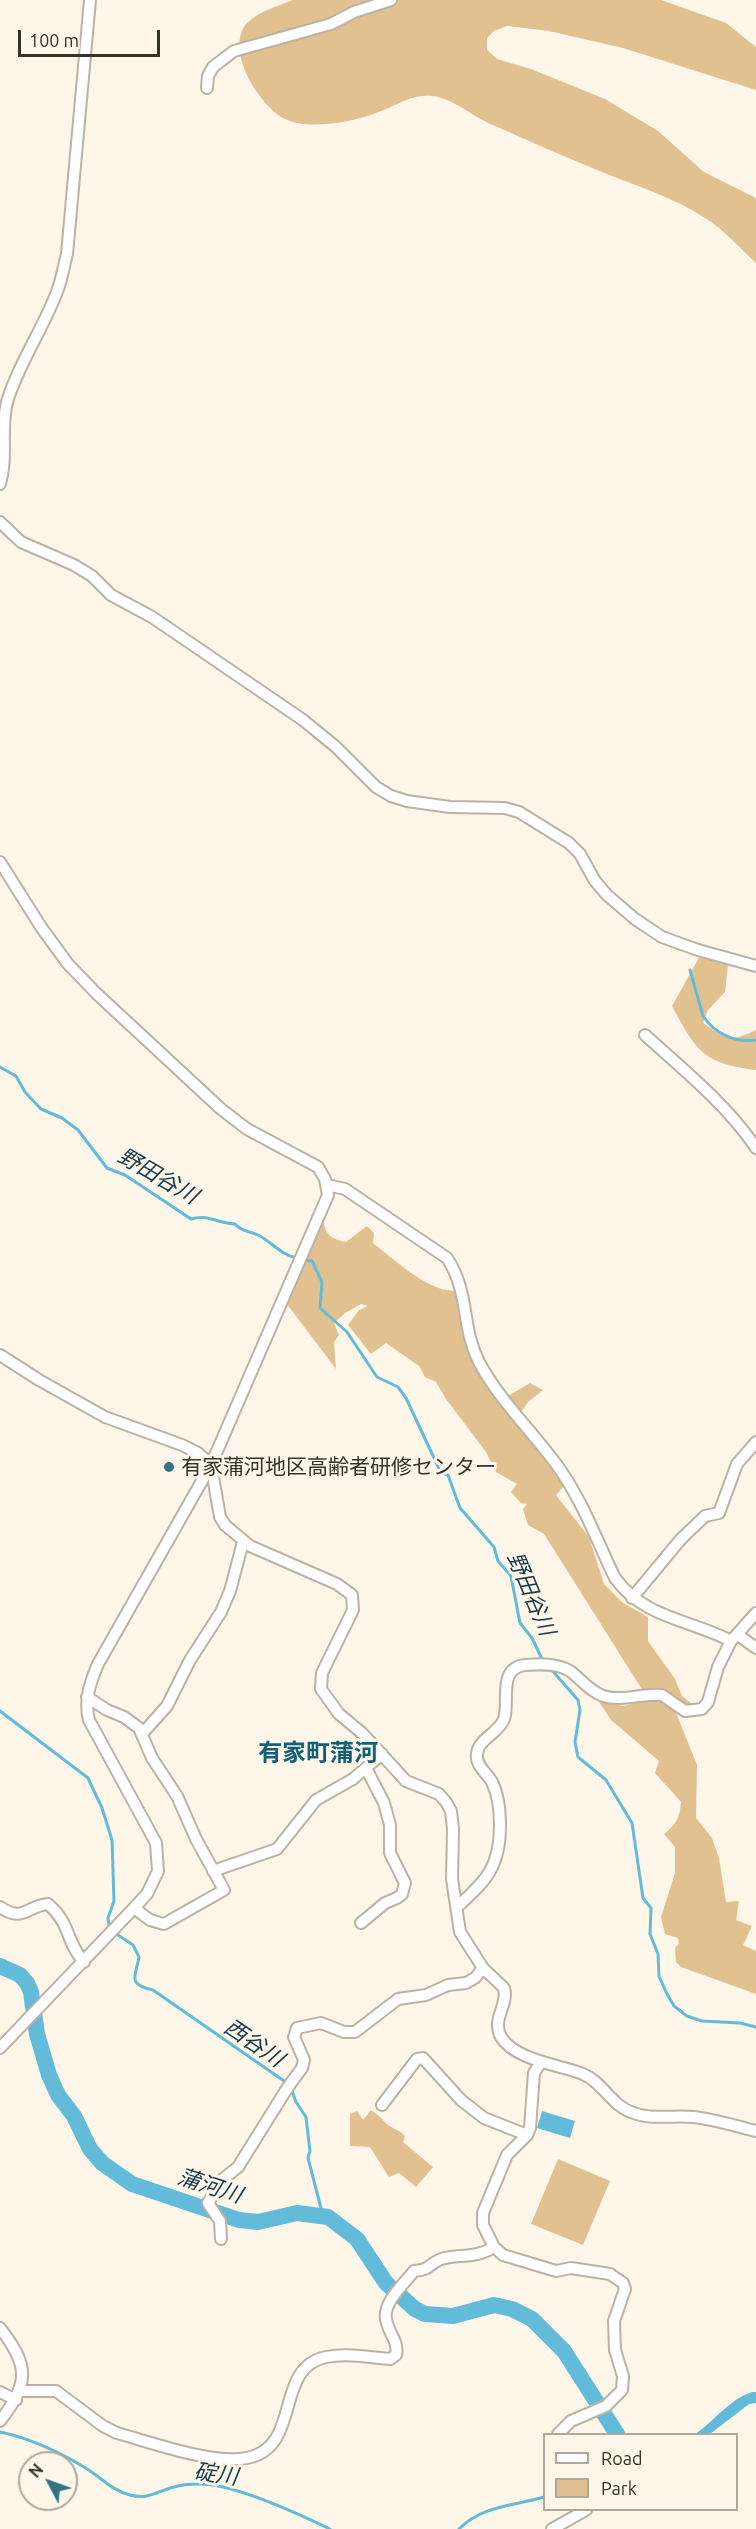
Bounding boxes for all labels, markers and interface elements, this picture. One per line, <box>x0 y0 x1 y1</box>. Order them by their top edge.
scale bar <box>21 18 164 56</box>
text: 100 m <box>29 30 79 50</box>
water label: 野田谷川 <box>113 1143 203 1209</box>
place label: 有家蒲河地区高齢者研修センター <box>181 1454 496 1480</box>
marker: 有家蒲河地区高齢者研修センター <box>162 1460 176 1474</box>
water label: 野田谷川 <box>502 1548 560 1640</box>
district label: 有家町蒲河 <box>258 1739 378 1767</box>
water label: 西谷川 <box>219 2014 289 2072</box>
water label: 蒲河川 <box>175 2163 245 2209</box>
legend <box>543 2433 738 2511</box>
text: Road <box>601 2448 643 2468</box>
north arrow <box>18 2451 78 2511</box>
water label: 碇川 <box>192 2458 240 2490</box>
text: N <box>25 2460 47 2481</box>
text: Park <box>601 2478 637 2498</box>

